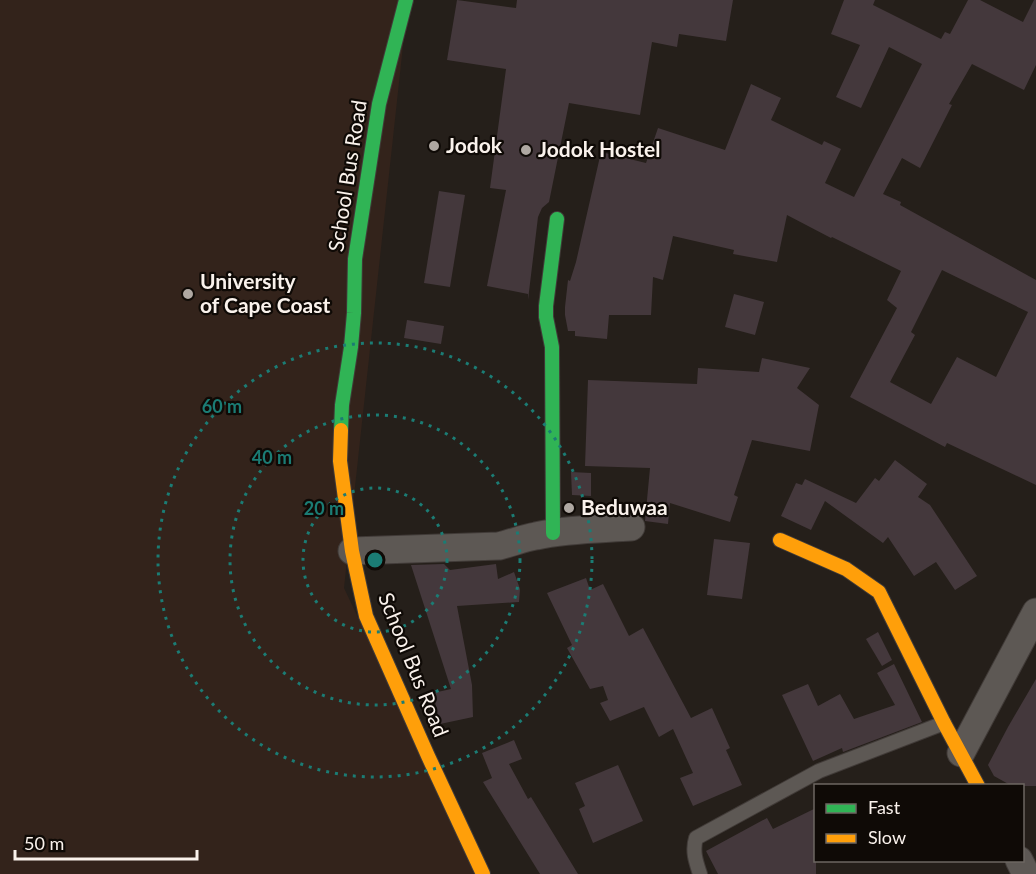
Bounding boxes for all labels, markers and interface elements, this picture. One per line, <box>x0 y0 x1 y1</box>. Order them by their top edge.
street label: School Bus Road <box>322 98 371 253</box>
place label: Jodok <box>446 132 503 157</box>
place label: Jodok Hostel <box>538 136 660 161</box>
marker: Jodok <box>427 139 441 153</box>
marker: Jodok Hostel <box>519 143 533 157</box>
place label: University of Cape Coast <box>200 268 330 317</box>
marker: University of Cape Coast <box>181 287 195 301</box>
text: 60 m <box>202 395 242 417</box>
text: 40 m <box>252 446 292 468</box>
place label: Beduwaa <box>581 494 668 519</box>
text: 20 m <box>304 497 344 519</box>
marker: Beduwaa <box>562 501 576 515</box>
centre of rings <box>365 550 385 570</box>
street label: School Bus Road <box>374 589 455 740</box>
legend <box>814 784 1024 862</box>
text: Fast <box>868 796 901 818</box>
scale bar <box>15 823 196 861</box>
text: Slow <box>868 826 906 848</box>
text: 50 m <box>24 832 64 854</box>

